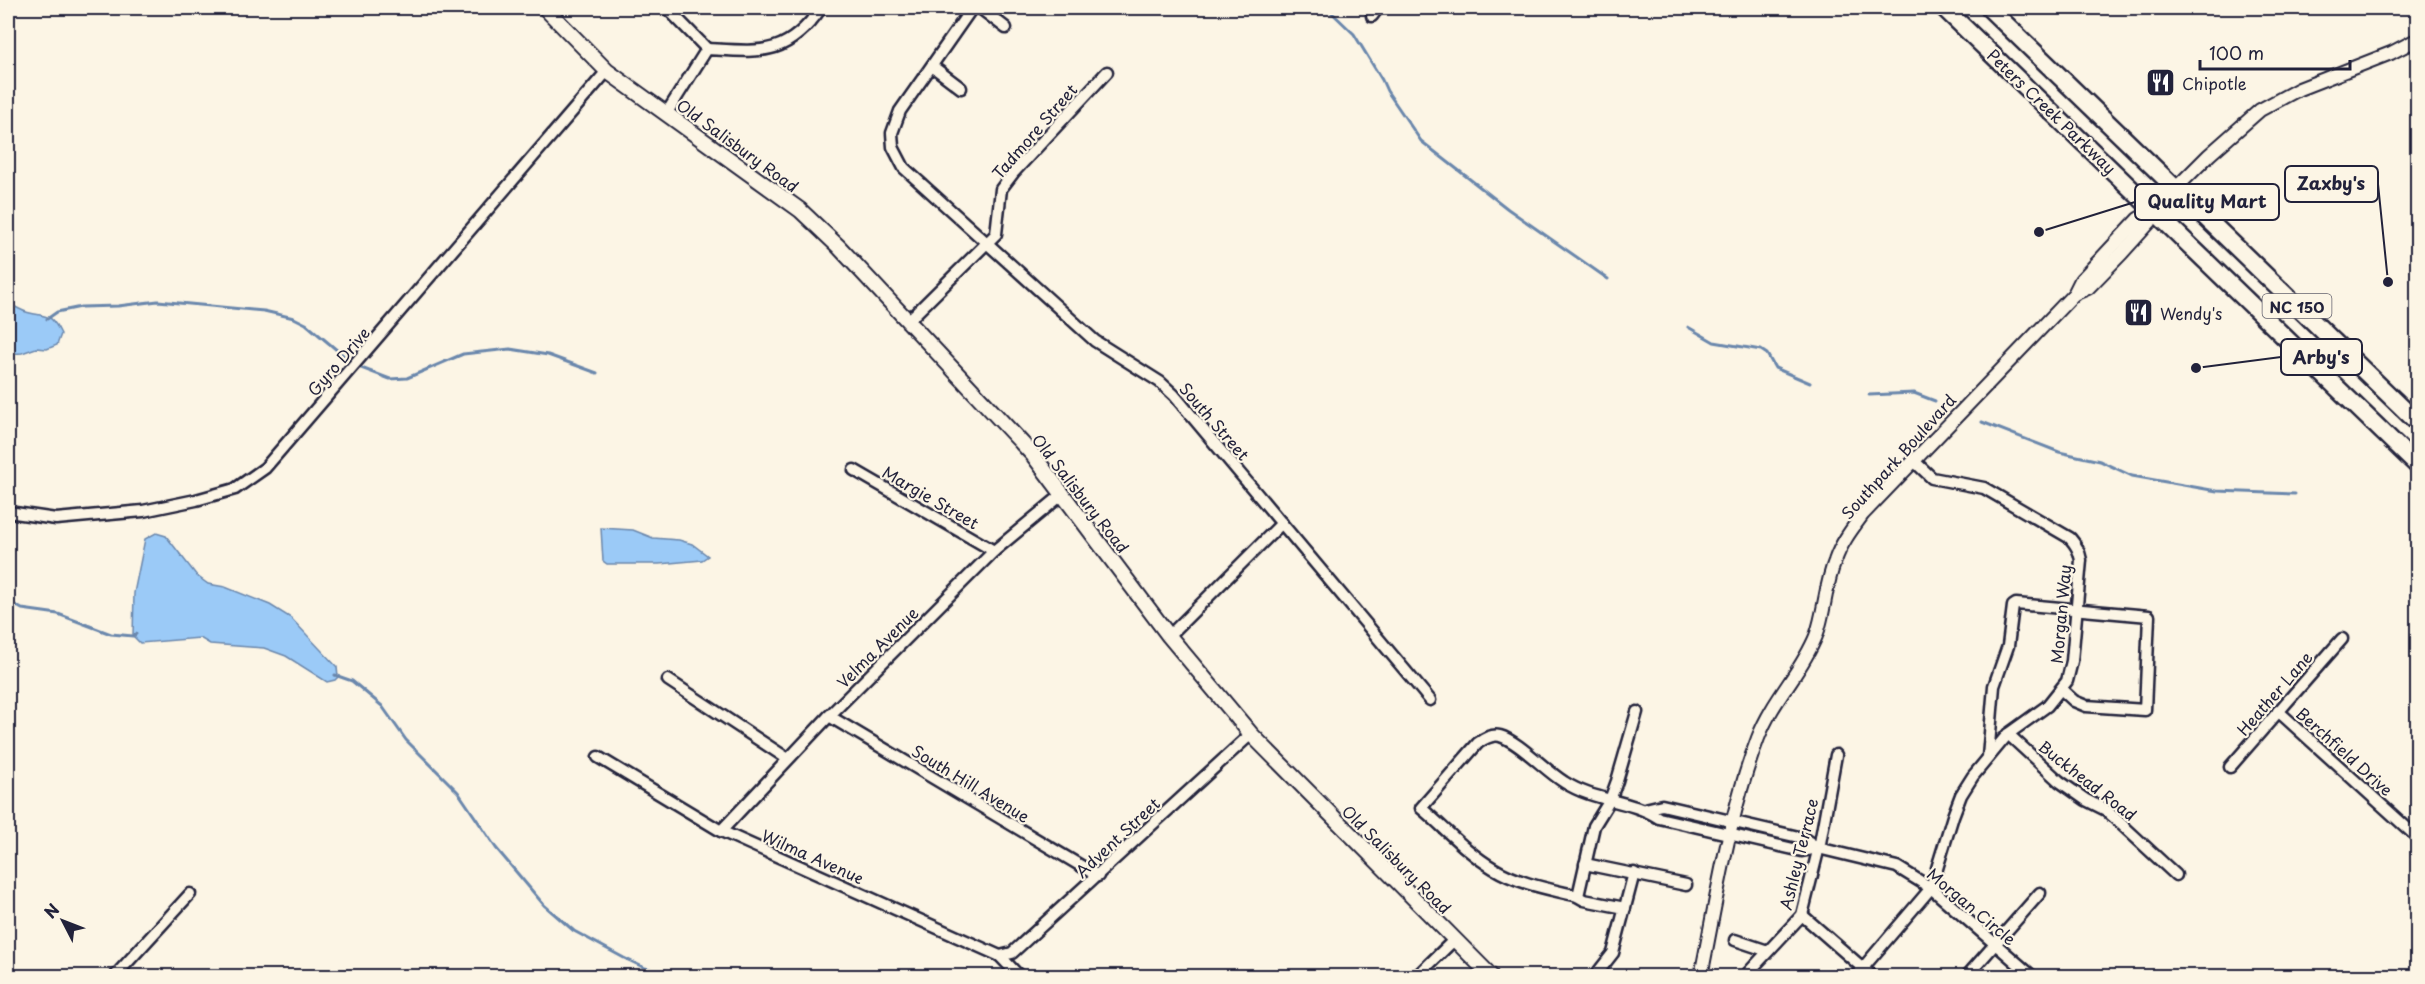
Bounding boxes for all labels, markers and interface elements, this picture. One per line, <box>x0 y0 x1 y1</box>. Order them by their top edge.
scale bar <box>2200 33 2350 71</box>
text: 100 m <box>2209 39 2264 66</box>
street label: Peters Creek Parkway <box>1982 43 2122 179</box>
restaurant icon: Chipotle <box>2145 67 2177 99</box>
place label: Chipotle <box>2182 71 2247 95</box>
street label: Tadmore Street <box>986 78 1083 184</box>
street label: Old Salisbury Road <box>672 93 804 197</box>
callout: Zaxby's <box>2285 166 2378 202</box>
text: Zaxby's <box>2297 169 2366 196</box>
callout: Quality Mart <box>2135 184 2279 220</box>
text: Quality Mart <box>2147 187 2267 214</box>
road number: NC 150 <box>2262 294 2332 318</box>
restaurant icon: Wendy's <box>2123 297 2155 329</box>
place label: Wendy's <box>2160 301 2222 325</box>
street label: Gyro Drive <box>301 321 375 401</box>
callout: Arby's <box>2281 339 2362 375</box>
text: Arby's <box>2291 343 2350 370</box>
street label: South Street <box>1174 377 1256 465</box>
street label: Southpark Boulevard <box>1835 388 1961 524</box>
street label: Old Salisbury Road <box>1027 428 1135 558</box>
street label: Margie Street <box>878 460 984 535</box>
street label: Morgan Way <box>2044 563 2076 665</box>
street label: Velma Avenue <box>831 601 923 693</box>
street label: Heather Lane <box>2231 646 2317 740</box>
street label: Berchfield Drive <box>2291 701 2399 801</box>
street label: Buckhead Road <box>2034 734 2142 826</box>
street label: South Hill Avenue <box>908 738 1035 828</box>
street label: Advent Street <box>1069 791 1165 883</box>
street label: Ashley Terrace <box>1773 796 1823 912</box>
street label: Old Salisbury Road <box>1337 799 1457 919</box>
street label: Wilma Avenue <box>758 823 868 889</box>
street label: Morgan Circle <box>1922 862 2022 950</box>
north arrow <box>33 891 93 951</box>
text: N <box>38 898 64 923</box>

